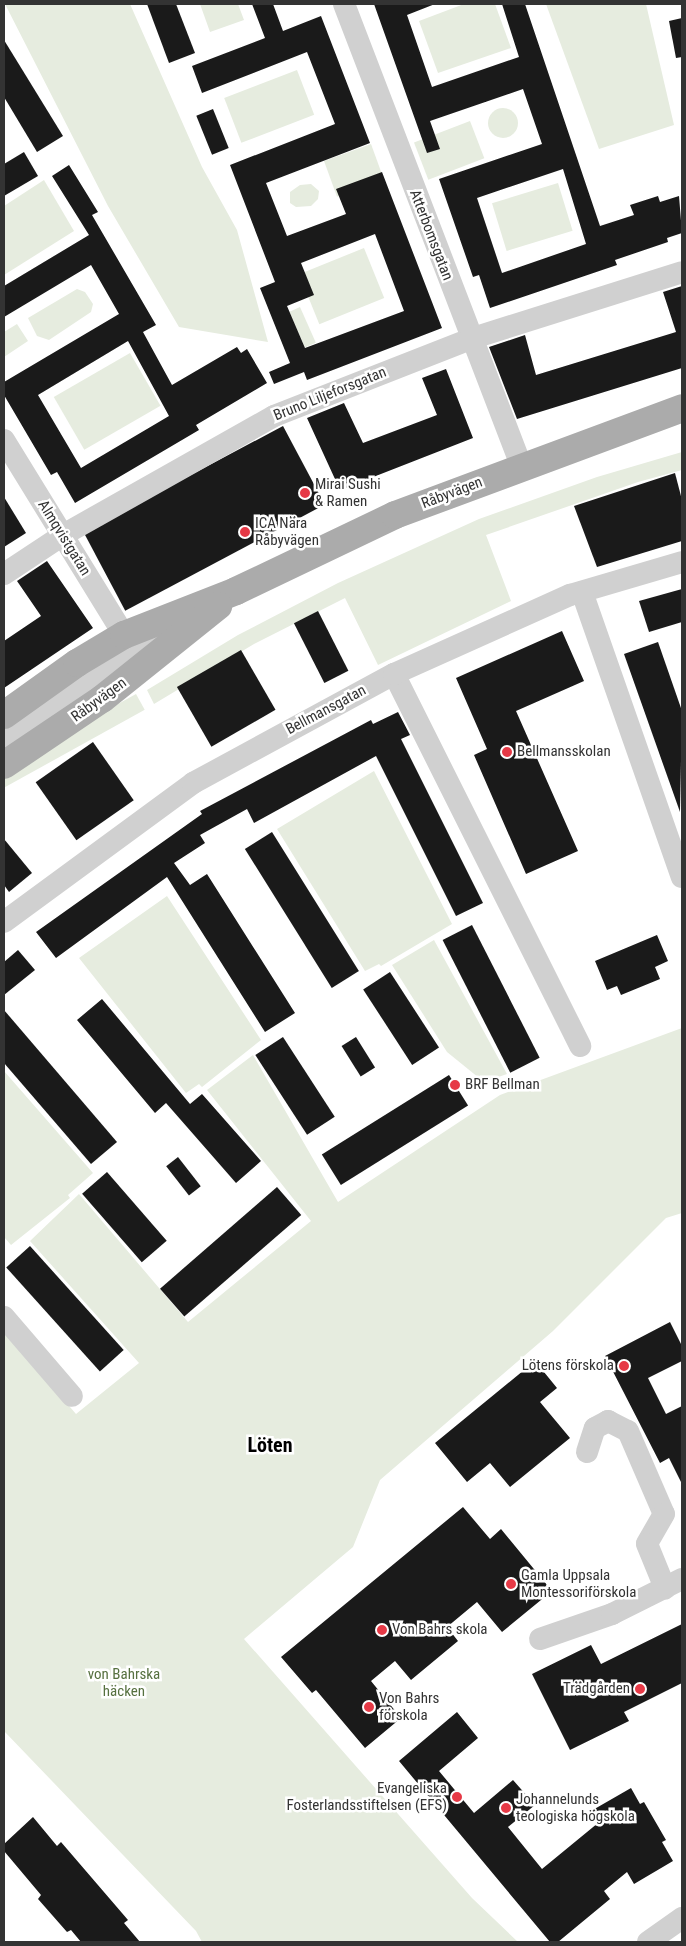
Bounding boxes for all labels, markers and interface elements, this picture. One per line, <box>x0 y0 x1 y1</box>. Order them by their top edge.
street label: Atterbomsgatan <box>405 187 457 283</box>
street label: Bruno Liljeforsgatan <box>271 363 389 425</box>
street label: Råbyvägen <box>419 473 485 513</box>
place label: Mirai Sushi & Ramen <box>315 475 381 510</box>
marker: Mirai Sushi & Ramen <box>299 487 311 499</box>
street label: Almqvistgatan <box>34 497 94 579</box>
place label: ICA Nära Råbyvägen <box>255 514 319 549</box>
marker: ICA Nära Råbyvägen <box>239 526 251 538</box>
street label: Råbyvägen <box>68 674 130 726</box>
street label: Bellmansgatan <box>283 681 369 739</box>
place label: Bellmansskolan <box>517 743 611 761</box>
marker: Bellmansskolan <box>501 746 513 758</box>
place label: BRF Bellman <box>465 1076 540 1094</box>
marker: BRF Bellman <box>449 1079 461 1091</box>
place label: Lötens förskola <box>522 1357 614 1375</box>
marker: Lötens förskola <box>618 1360 630 1372</box>
district label: Löten <box>247 1433 293 1457</box>
place label: Gamla Uppsala Montessoriförskola <box>521 1566 636 1601</box>
marker: Gamla Uppsala Montessoriförskola <box>505 1578 517 1590</box>
place label: Von Bahrs skola <box>392 1621 488 1639</box>
marker: Von Bahrs skola <box>376 1624 388 1636</box>
park label: von Bahrska häcken <box>88 1665 160 1700</box>
place label: Trädgården <box>563 1680 630 1698</box>
marker: Trädgården <box>634 1683 646 1695</box>
place label: Von Bahrs förskola <box>379 1689 439 1724</box>
marker: Von Bahrs förskola <box>363 1701 375 1713</box>
place label: Evangeliska Fosterlandsstiftelsen (EFS) <box>286 1779 447 1814</box>
place label: Johannelunds teologiska högskola <box>516 1790 635 1825</box>
marker: Evangeliska Fosterlandsstiftelsen (EFS) <box>451 1791 463 1803</box>
marker: Johannelunds teologiska högskola <box>500 1802 512 1814</box>

